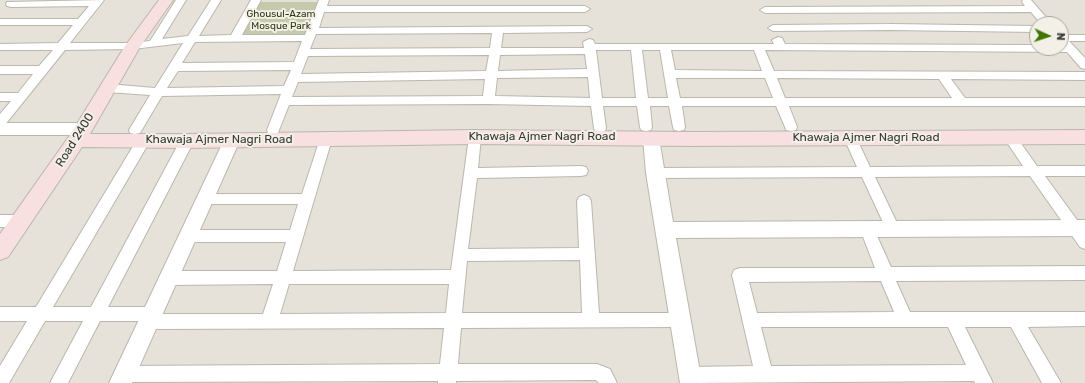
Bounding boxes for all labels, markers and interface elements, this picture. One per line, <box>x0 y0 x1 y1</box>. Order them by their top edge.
park label: Ghousul-Azam Mosque Park <box>246 8 316 32</box>
north arrow <box>1029 16 1069 56</box>
text: N <box>1054 32 1067 41</box>
street label: Road 2400 <box>53 110 97 170</box>
street label: Khawaja Ajmer Nagri Road <box>468 130 616 144</box>
street label: Khawaja Ajmer Nagri Road <box>792 131 940 145</box>
street label: Khawaja Ajmer Nagri Road <box>145 133 293 147</box>

